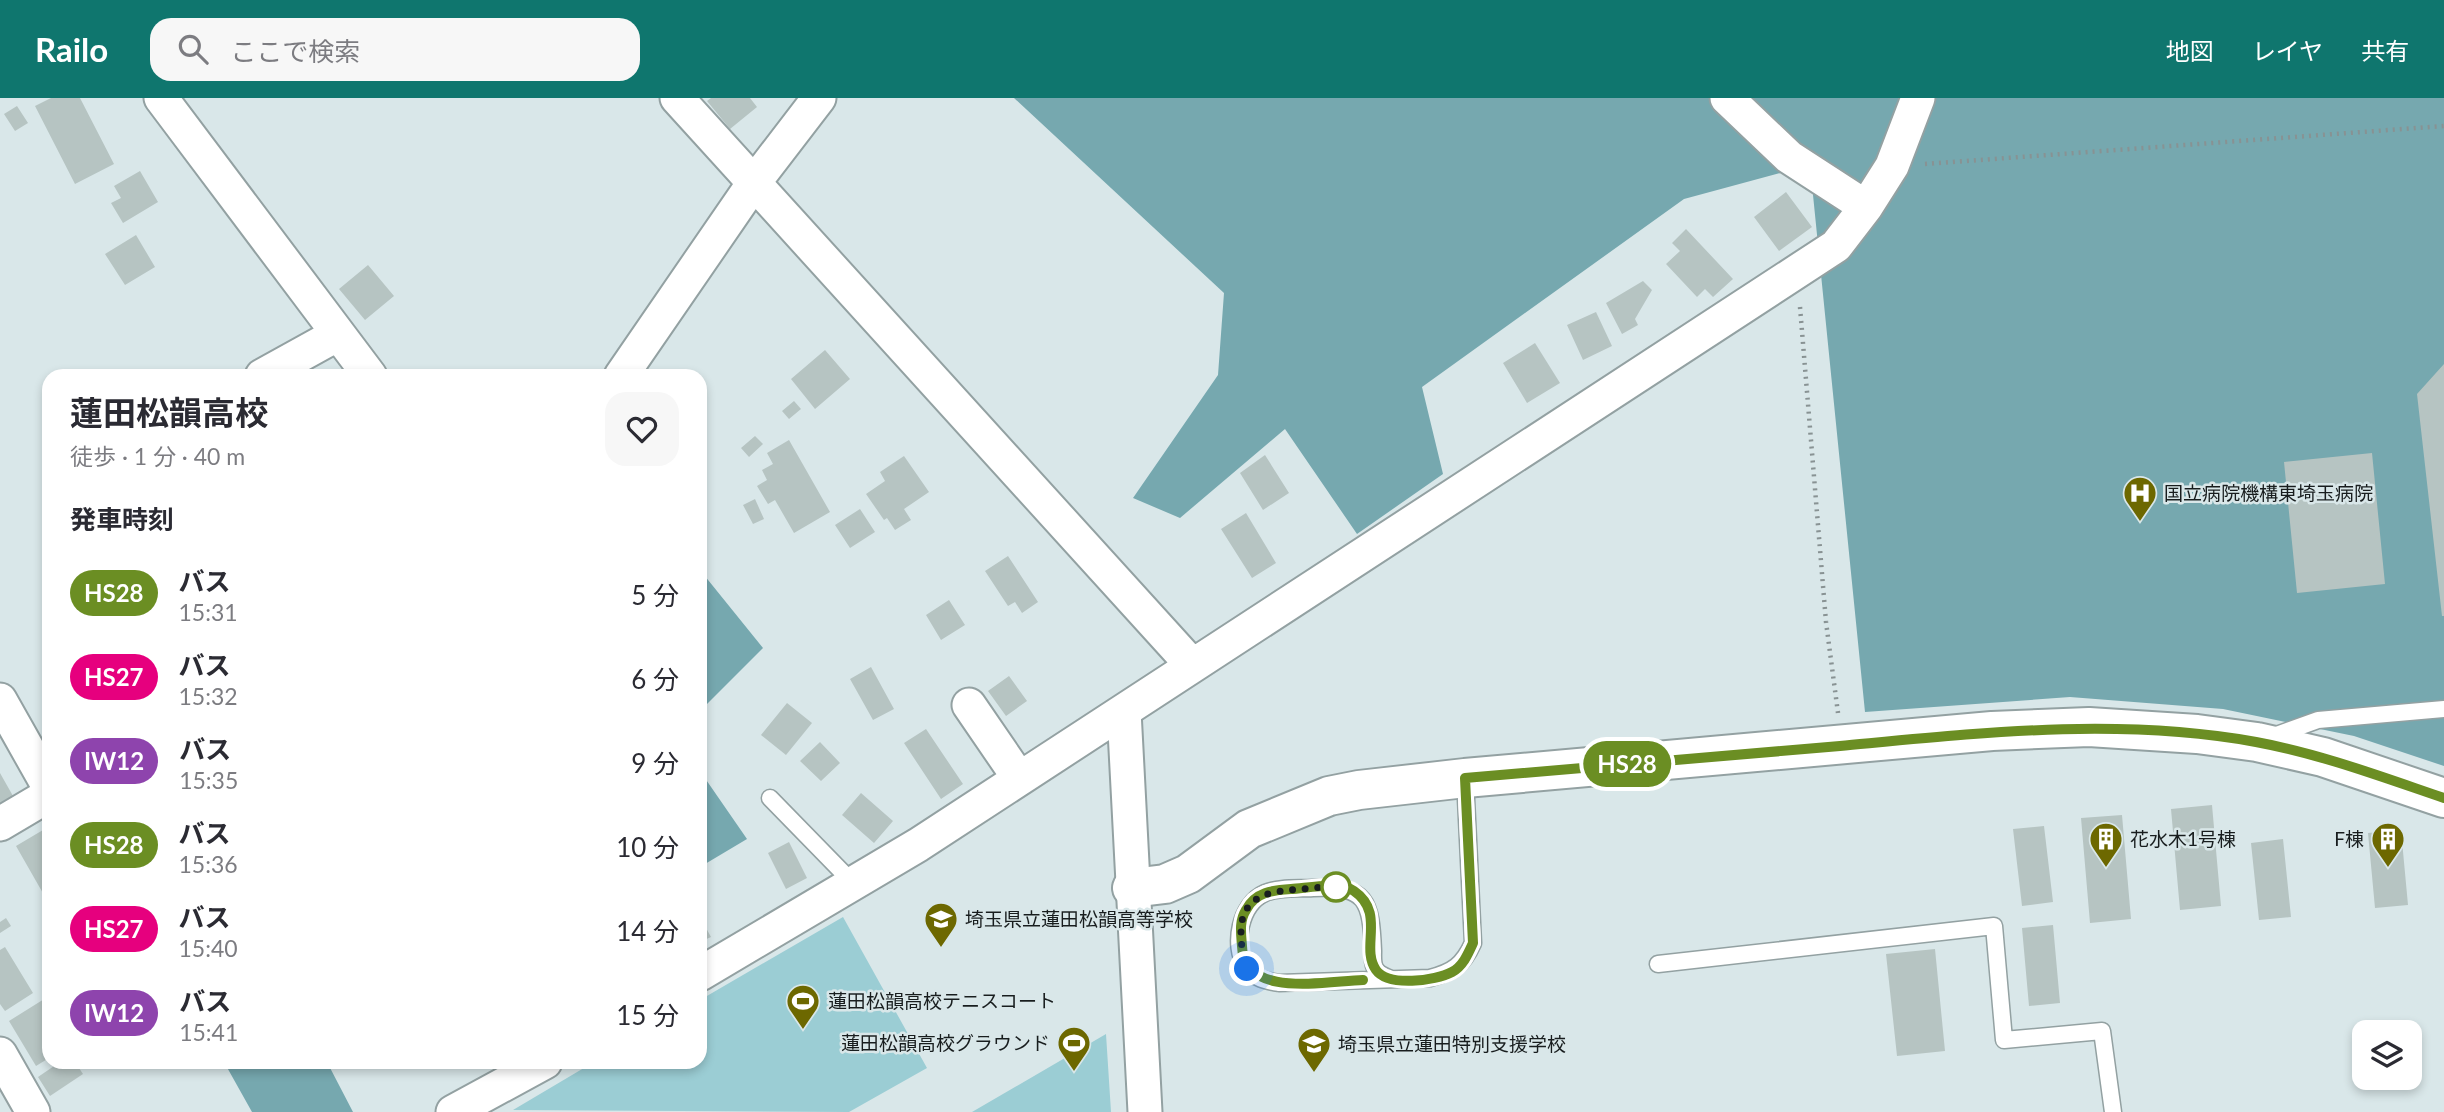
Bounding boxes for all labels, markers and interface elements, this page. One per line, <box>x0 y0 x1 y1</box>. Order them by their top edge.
search box <box>150 18 640 81</box>
text: Railo <box>35 29 108 69</box>
icon: search <box>174 30 212 68</box>
text: ここで検索 <box>230 35 360 67</box>
text: 地図 <box>2166 36 2214 65</box>
text: レイヤ <box>2252 36 2323 65</box>
text: 共有 <box>2361 36 2409 65</box>
text: 蓮田松韻高校 <box>70 392 268 432</box>
button: heart <box>605 392 679 466</box>
text: 徒歩 · 1 分 · 40 m <box>70 442 245 470</box>
hospital icon: 国立病院機構東埼玉病院 <box>2121 474 2159 523</box>
place label: 国立病院機構東埼玉病院 <box>2164 481 2373 504</box>
text: 発車時刻 <box>70 503 174 535</box>
text: バス <box>179 565 231 597</box>
text: HS28 <box>84 578 144 607</box>
text: 5 分 <box>631 579 679 611</box>
text: 15:31 <box>179 598 238 626</box>
text: バス <box>179 649 231 681</box>
text: HS27 <box>84 662 144 691</box>
text: 6 分 <box>631 663 679 695</box>
text: 15:32 <box>179 682 238 710</box>
text: バス <box>179 733 231 765</box>
line badge: HS28 <box>1578 741 1676 787</box>
text: IW12 <box>84 746 144 775</box>
text: 9 分 <box>631 747 679 779</box>
text: HS28 <box>1597 749 1657 778</box>
text: 15:35 <box>179 766 238 794</box>
text: バス <box>179 817 231 849</box>
building icon: 花水木1号棟 <box>2087 820 2125 869</box>
building icon: F棟 <box>2369 820 2407 869</box>
place label: 花水木1号棟 <box>2130 827 2236 850</box>
place label: F棟 <box>2334 827 2364 850</box>
text: HS28 <box>84 830 144 859</box>
text: 10 分 <box>616 831 679 863</box>
text: 15:36 <box>179 850 238 878</box>
unlabelled marker <box>1321 872 1351 902</box>
school or university icon: 埼玉県立蓮田松韻高等学校 <box>922 900 960 949</box>
text: バス <box>179 901 231 933</box>
place label: 埼玉県立蓮田松韻高等学校 <box>965 907 1193 930</box>
text: HS27 <box>84 914 144 943</box>
text: 14 分 <box>616 915 679 947</box>
text: 15:40 <box>179 934 238 962</box>
your location <box>1229 951 1264 986</box>
sports icon: 蓮田松韻高校テニスコート <box>784 982 822 1031</box>
text: バス <box>179 985 231 1017</box>
place label: 蓮田松韻高校テニスコート <box>828 989 1056 1012</box>
text: IW12 <box>84 998 144 1027</box>
text: 15 分 <box>616 999 679 1031</box>
text: 15:41 <box>179 1018 238 1046</box>
map controls <box>2352 1020 2422 1090</box>
button: layers <box>2352 1020 2422 1090</box>
sports icon: 蓮田松韻高校グラウンド <box>1055 1024 1093 1073</box>
school or university icon: 埼玉県立蓮田特別支援学校 <box>1295 1025 1333 1074</box>
place label: 蓮田松韻高校グラウンド <box>841 1031 1050 1054</box>
place label: 埼玉県立蓮田特別支援学校 <box>1338 1032 1566 1055</box>

